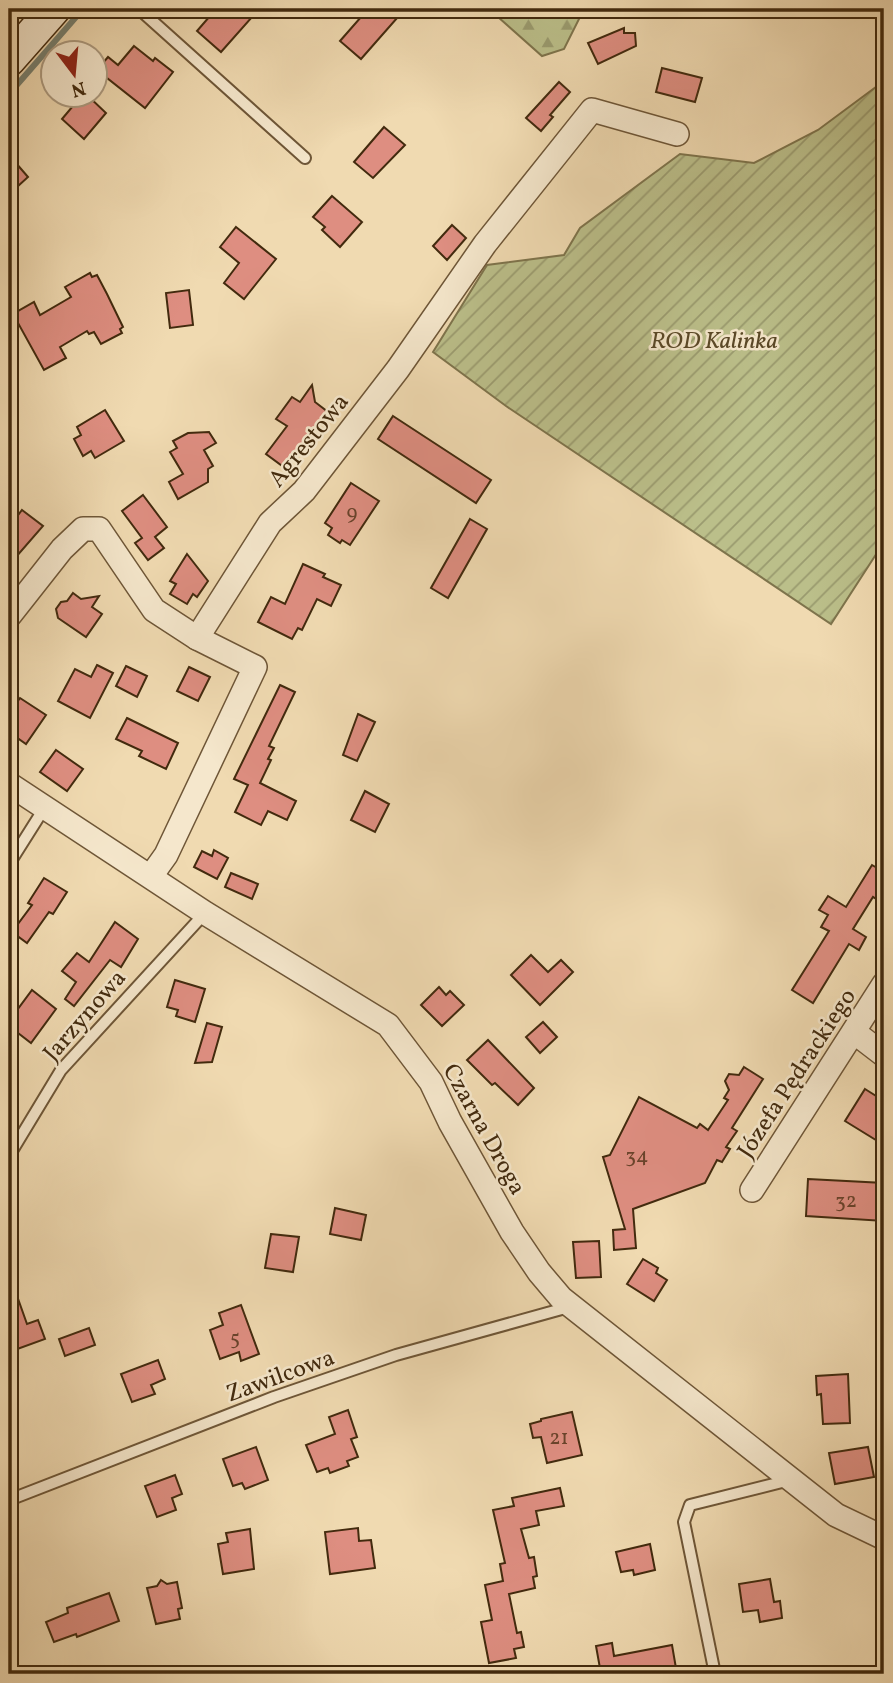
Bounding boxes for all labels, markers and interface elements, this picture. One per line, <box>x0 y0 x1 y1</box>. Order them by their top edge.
north arrow <box>38 38 108 108</box>
text: N <box>68 74 88 103</box>
park label: ROD Kalinka <box>650 325 778 359</box>
street label: Agrestowa <box>261 387 358 496</box>
house number: 9 <box>347 499 358 528</box>
street label: Jarzynowa <box>36 963 135 1070</box>
street label: Józefa Pędrackiego <box>730 983 865 1166</box>
street label: Czarna Droga <box>433 1058 533 1202</box>
house number: 34 <box>625 1142 649 1171</box>
house number: 32 <box>835 1187 857 1216</box>
house number: 5 <box>230 1324 240 1353</box>
street label: Zawilcowa <box>222 1342 340 1412</box>
house number: 21 <box>549 1424 569 1453</box>

